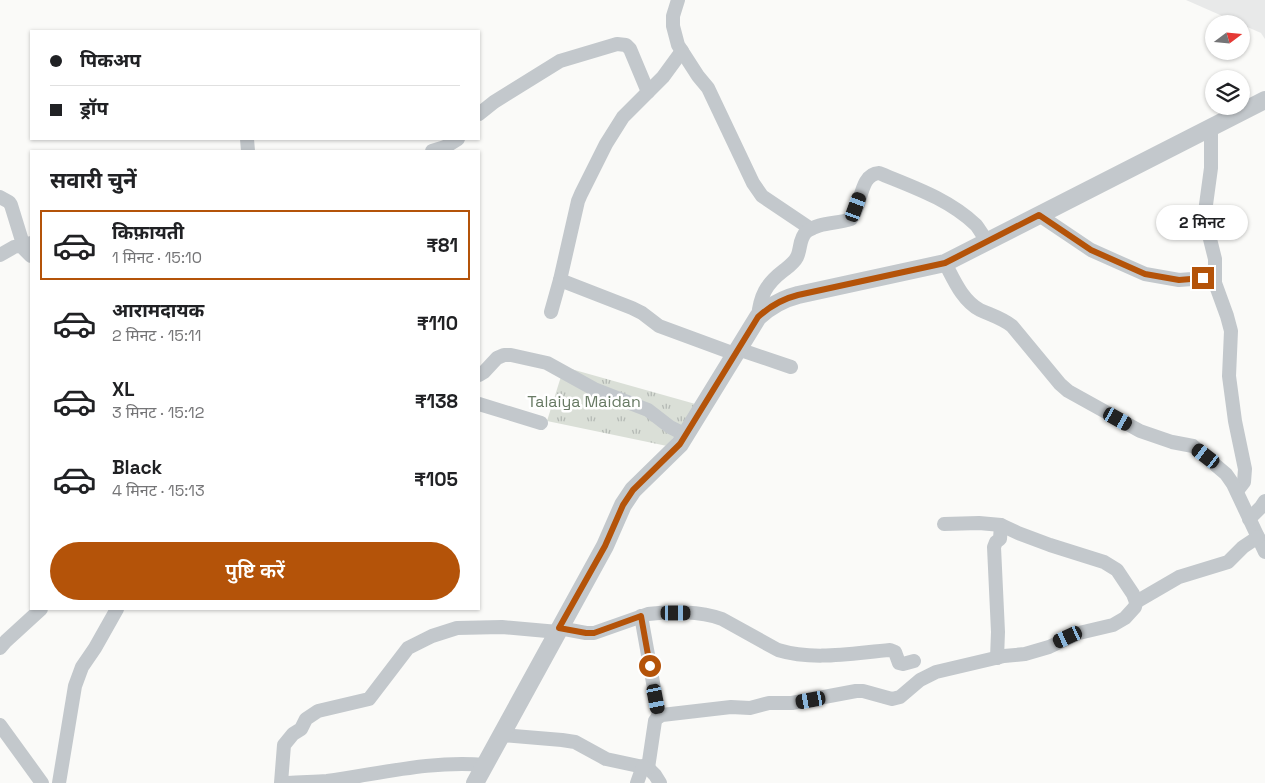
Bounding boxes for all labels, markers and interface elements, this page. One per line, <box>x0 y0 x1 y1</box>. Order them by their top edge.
north arrow <box>1205 15 1250 60</box>
map controls <box>1205 15 1250 115</box>
text: पिकअप <box>80 48 141 73</box>
button: layers <box>1205 70 1250 115</box>
text: ड्रॉप <box>80 96 108 121</box>
text: सवारी चुनें <box>50 166 137 194</box>
car <box>843 190 868 224</box>
callout: 2 मिनट <box>1157 206 1249 240</box>
text: 2 मिनट <box>1179 212 1225 233</box>
text: किफ़ायती <box>112 220 184 245</box>
icon: car <box>52 223 97 268</box>
text: ₹81 <box>426 233 458 258</box>
text: 1 मिनट · 15:10 <box>112 247 202 268</box>
route end <box>1192 267 1214 289</box>
text: आरामदायक <box>112 298 204 323</box>
icon: car <box>52 301 97 346</box>
text: ₹110 <box>417 311 458 336</box>
text: 2 मिनट · 15:11 <box>112 325 201 346</box>
text: XL <box>112 377 135 402</box>
icon: car <box>52 379 97 424</box>
text: ₹138 <box>415 389 458 414</box>
park label: Talaiya Maidan <box>527 391 641 412</box>
text: 3 मिनट · 15:12 <box>112 402 204 423</box>
car <box>1101 405 1134 433</box>
car <box>1189 441 1222 471</box>
text: Black <box>112 455 162 480</box>
icon: car <box>52 457 97 502</box>
text: ₹105 <box>414 467 458 492</box>
text: 4 मिनट · 15:13 <box>112 480 205 501</box>
button: पुष्टि करें <box>50 542 460 600</box>
car <box>661 606 691 621</box>
car <box>1051 624 1084 650</box>
route start <box>639 655 661 677</box>
car <box>645 683 666 715</box>
car <box>794 690 827 710</box>

